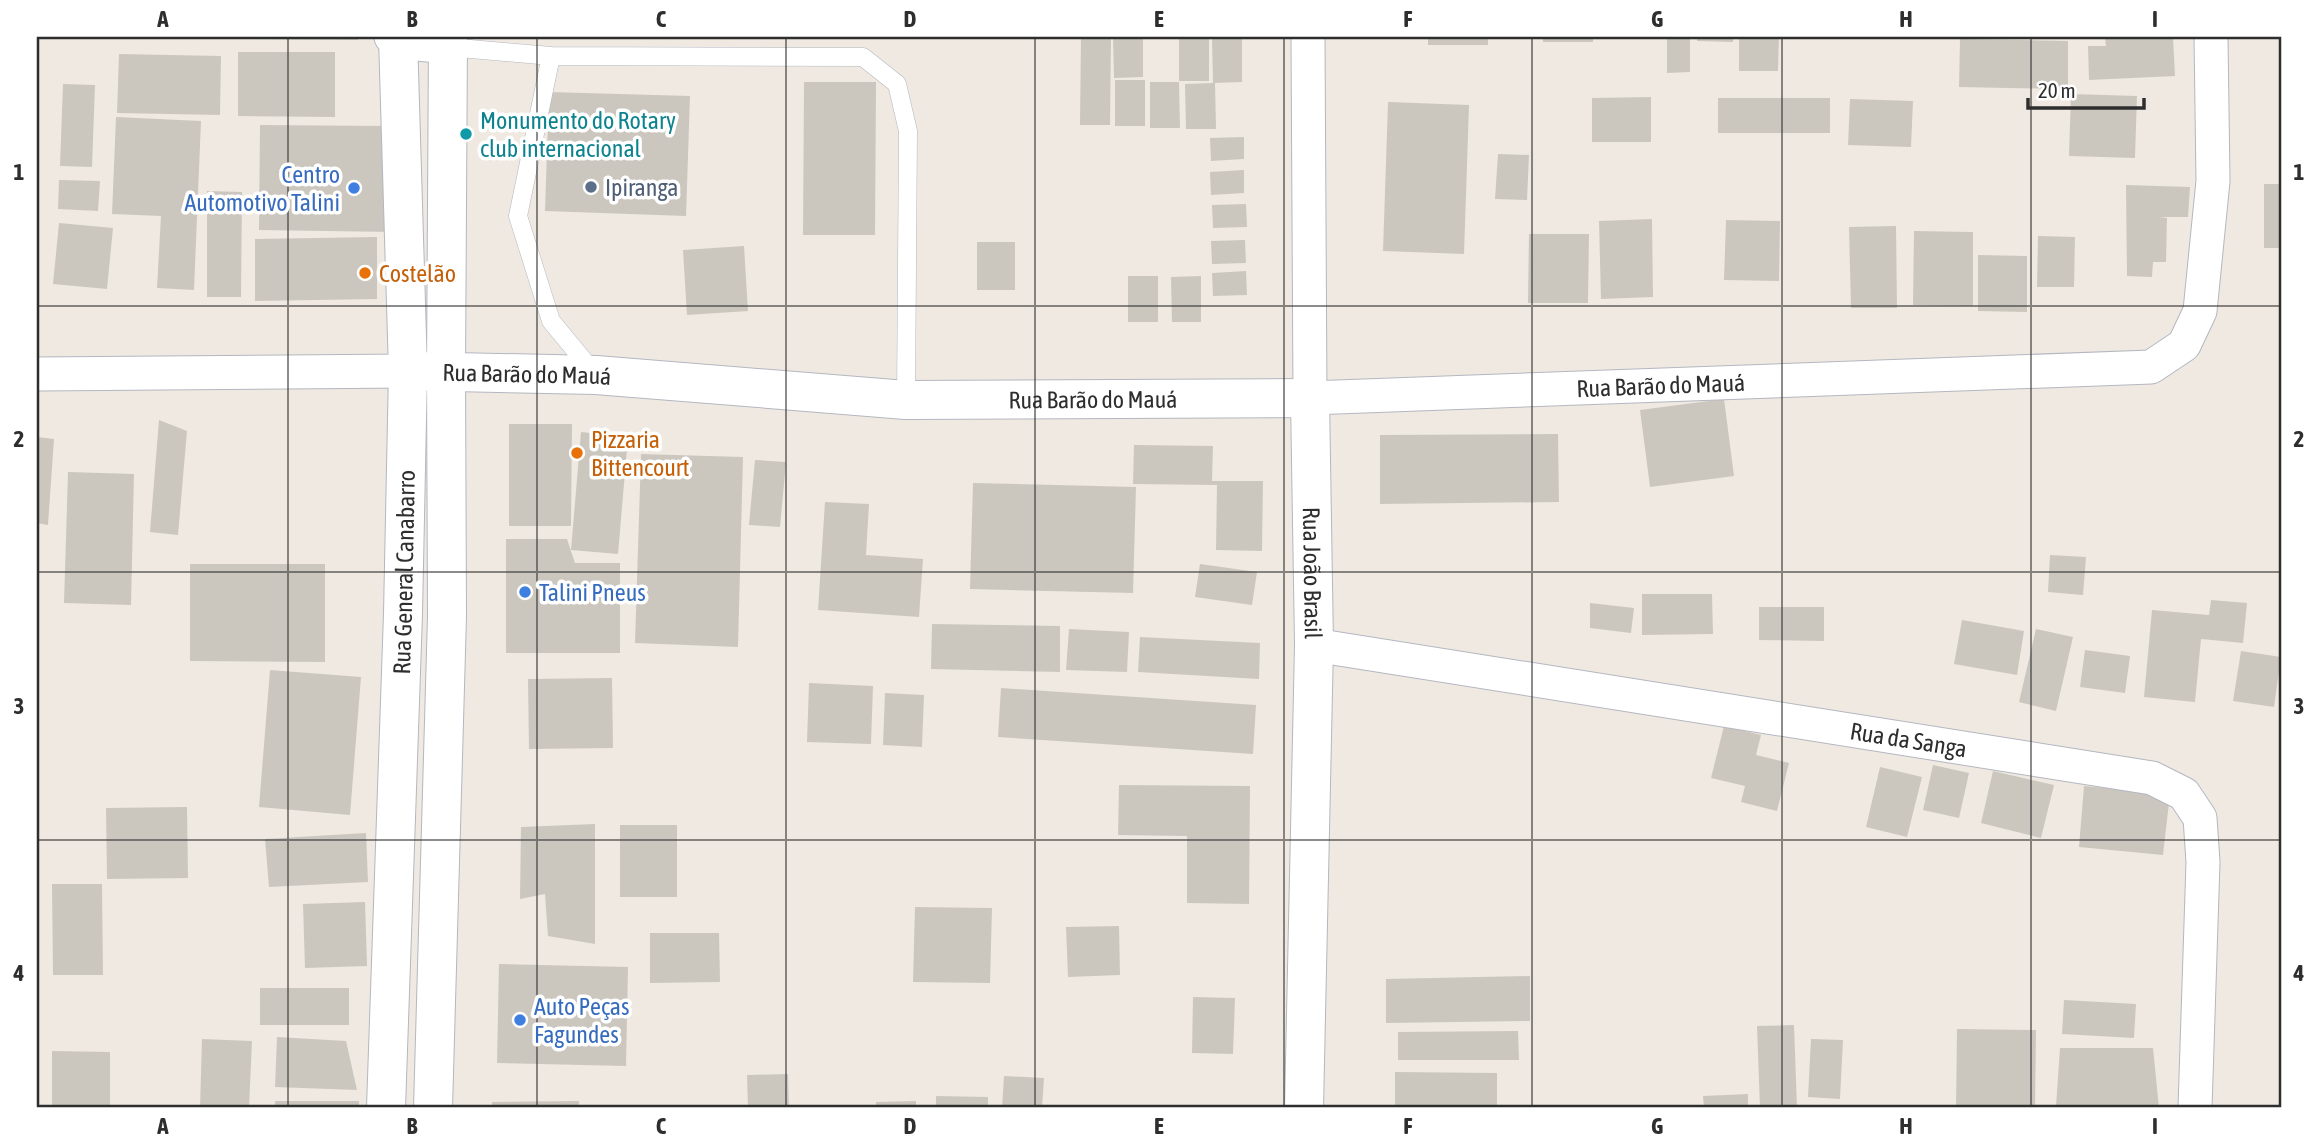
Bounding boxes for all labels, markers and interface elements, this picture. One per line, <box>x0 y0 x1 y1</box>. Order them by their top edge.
text: A <box>156 6 169 32</box>
text: B <box>407 6 418 32</box>
text: C <box>656 6 667 32</box>
text: D <box>904 6 917 32</box>
text: E <box>1154 6 1164 32</box>
text: F <box>1403 6 1413 32</box>
text: G <box>1651 6 1663 32</box>
text: H <box>1899 6 1913 32</box>
text: I <box>2152 6 2158 32</box>
scale bar <box>2028 66 2143 110</box>
text: 20 m <box>2038 78 2076 102</box>
place label: Monumento do Rotary club internacional <box>480 107 676 162</box>
marker: Monumento do Rotary club internacional <box>458 126 474 142</box>
text: 1 <box>14 159 25 185</box>
text: 1 <box>2294 159 2305 185</box>
place label: Centro Automotivo Talini <box>184 161 340 216</box>
place label: Ipiranga <box>605 174 678 201</box>
marker: Ipiranga <box>583 179 599 195</box>
marker: Centro Automotivo Talini <box>346 180 362 196</box>
place label: Costelão <box>379 260 456 287</box>
marker: Costelão <box>357 265 373 281</box>
street label: Rua Barão do Mauá <box>442 358 612 390</box>
street label: Rua Barão do Mauá <box>1576 368 1746 402</box>
street label: Rua Barão do Mauá <box>1008 385 1178 413</box>
text: 2 <box>14 426 24 452</box>
place label: Pizzaria Bittencourt <box>591 426 690 481</box>
text: 2 <box>2294 426 2304 452</box>
marker: Pizzaria Bittencourt <box>569 445 585 461</box>
street label: Rua General Canabarro <box>387 470 419 675</box>
street label: Rua João Brasil <box>1298 507 1327 640</box>
place label: Talini Pneus <box>539 579 646 606</box>
marker: Talini Pneus <box>517 584 533 600</box>
text: 3 <box>14 693 24 719</box>
text: 3 <box>2294 693 2304 719</box>
street label: Rua da Sanga <box>1848 717 1969 762</box>
text: 4 <box>13 960 25 986</box>
text: 4 <box>2293 960 2305 986</box>
place label: Auto Peças Fagundes <box>534 993 629 1048</box>
marker: Auto Peças Fagundes <box>512 1012 528 1028</box>
text: A <box>156 1113 169 1139</box>
text: B <box>407 1113 418 1139</box>
text: C <box>656 1113 667 1139</box>
text: D <box>904 1113 917 1139</box>
text: E <box>1154 1113 1164 1139</box>
text: F <box>1403 1113 1413 1139</box>
text: G <box>1651 1113 1663 1139</box>
text: H <box>1899 1113 1913 1139</box>
text: I <box>2152 1113 2158 1139</box>

